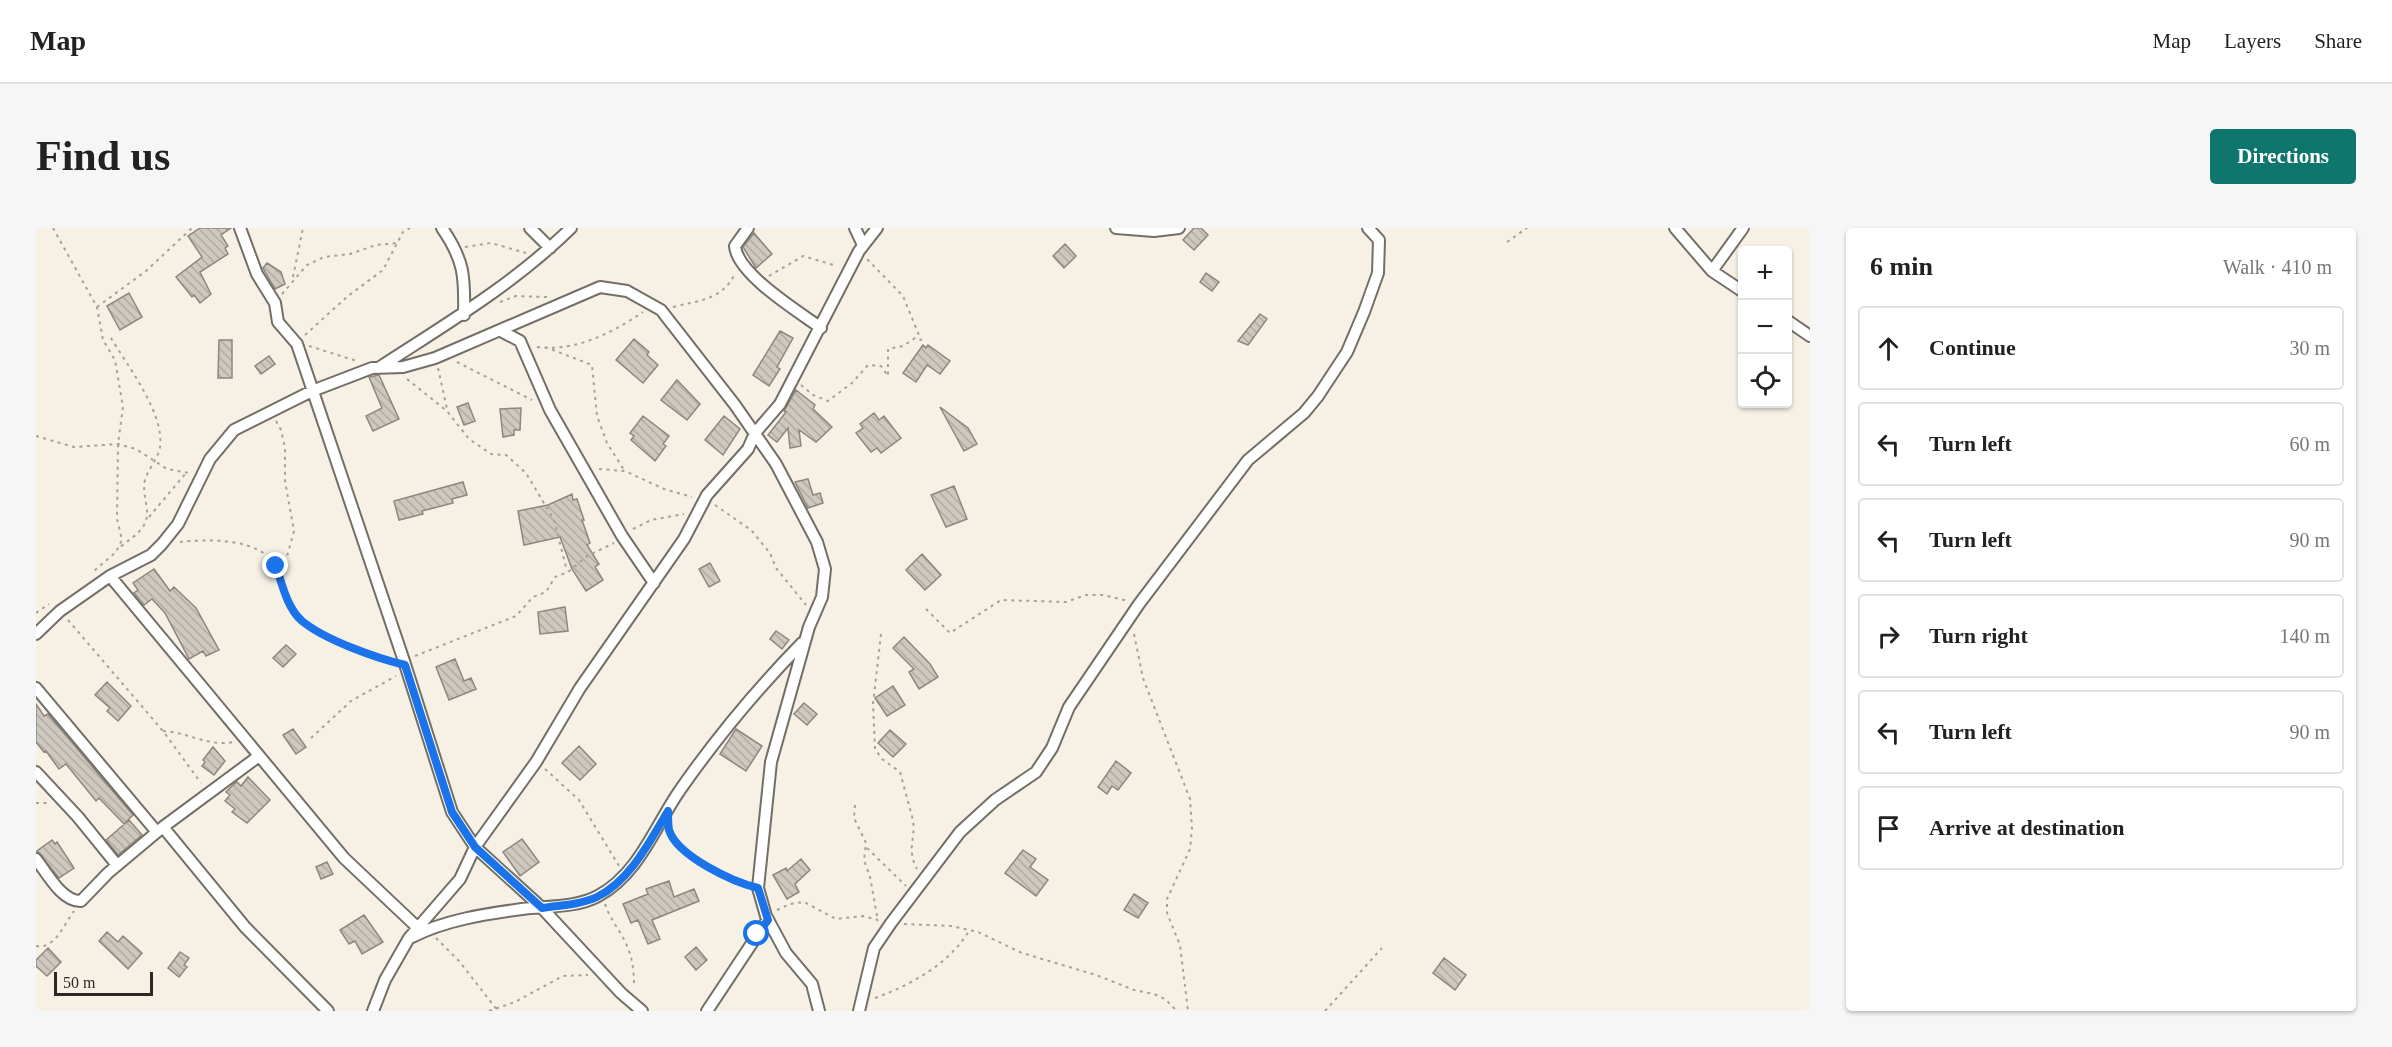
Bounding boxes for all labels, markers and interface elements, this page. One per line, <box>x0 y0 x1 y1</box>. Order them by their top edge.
text: Map <box>30 25 86 56</box>
text: Map <box>2153 29 2191 53</box>
text: Layers <box>2224 29 2281 53</box>
text: Share <box>2314 29 2362 53</box>
button: Directions <box>2210 129 2356 184</box>
text: Find us <box>36 133 170 179</box>
map controls <box>1738 246 1792 408</box>
button: + <box>1738 246 1792 300</box>
text: 6 min <box>1870 252 1933 281</box>
text: Walk · 410 m <box>2223 256 2332 278</box>
button: − <box>1738 300 1792 354</box>
icon: ahead <box>1872 332 1905 365</box>
text: Continue <box>1929 335 2016 360</box>
text: 30 m <box>2289 337 2330 359</box>
button: locate <box>1738 354 1792 408</box>
icon: left <box>1872 428 1905 461</box>
text: Turn left <box>1929 431 2012 456</box>
text: 60 m <box>2289 433 2330 455</box>
icon: left <box>1872 524 1905 557</box>
text: Turn left <box>1929 527 2012 552</box>
text: 90 m <box>2289 529 2330 551</box>
route end <box>262 552 288 578</box>
icon: right <box>1872 620 1905 653</box>
text: Turn right <box>1929 623 2028 648</box>
text: 140 m <box>2279 625 2330 647</box>
icon: left <box>1872 716 1905 749</box>
text: Turn left <box>1929 719 2012 744</box>
text: 90 m <box>2289 721 2330 743</box>
icon: arrive <box>1872 812 1905 845</box>
text: Arrive at destination <box>1929 815 2125 840</box>
route start <box>743 920 769 946</box>
scale bar <box>54 969 153 996</box>
text: 50 m <box>63 974 95 991</box>

